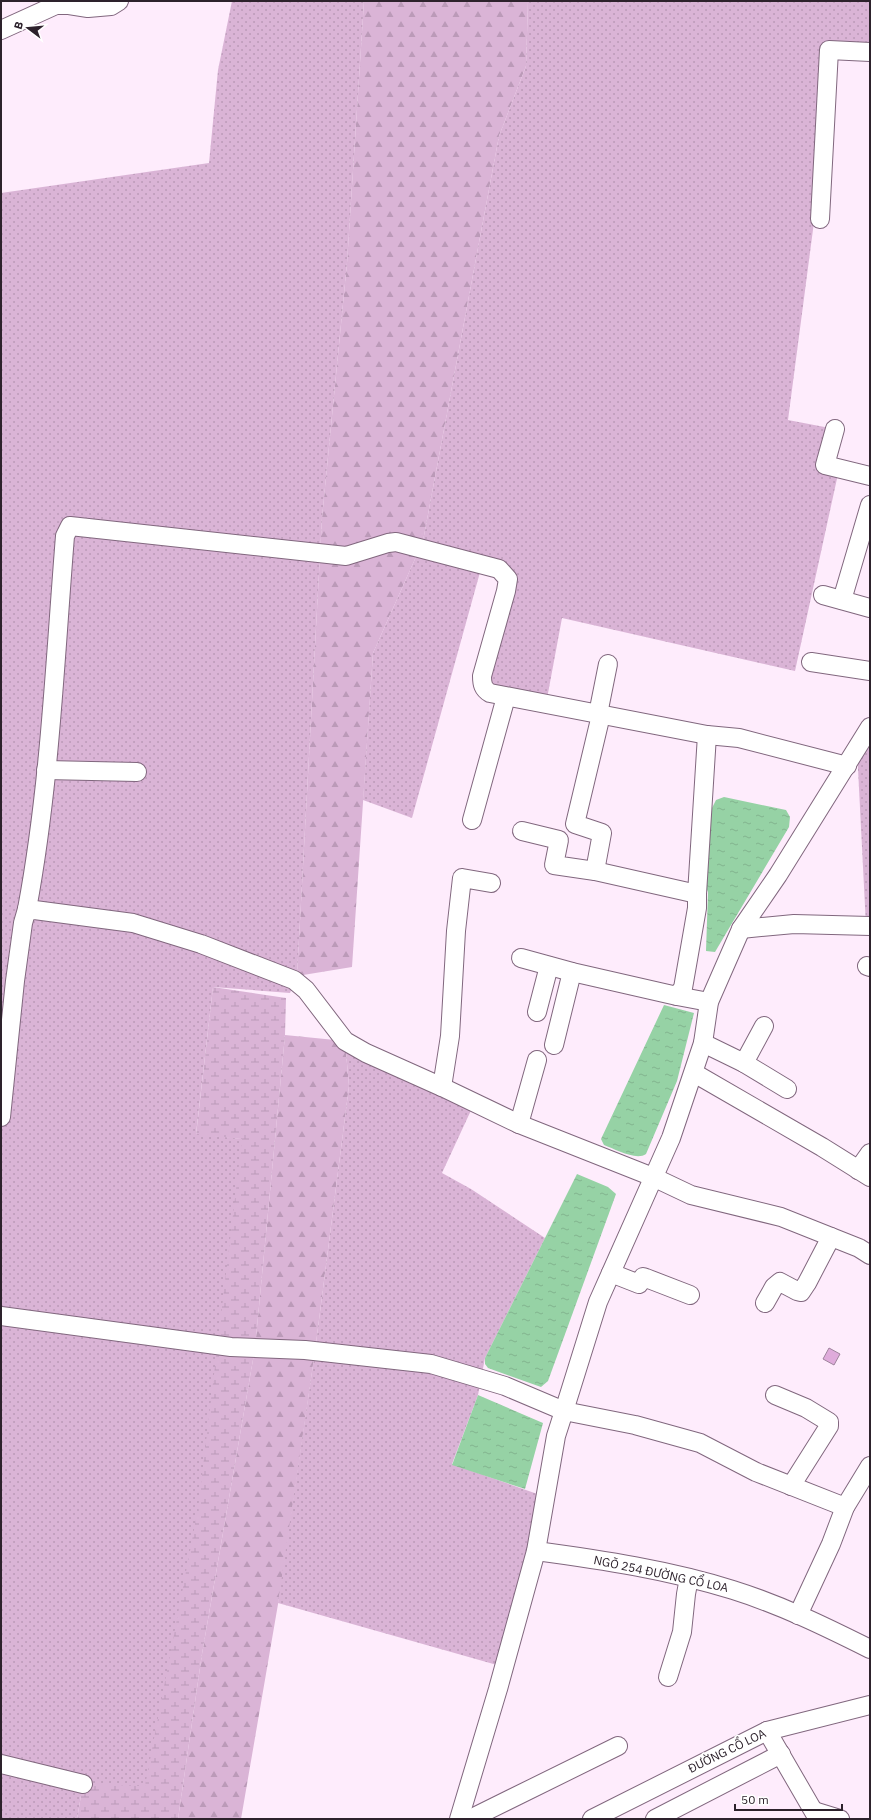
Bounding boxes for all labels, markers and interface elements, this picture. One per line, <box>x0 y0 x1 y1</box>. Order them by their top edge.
north arrow <box>8 8 48 48</box>
text: B <box>11 20 26 31</box>
street label: NGÕ 254 ĐƯỜNG CỔ LOA <box>592 1552 730 1595</box>
street label: ĐƯỜNG CỔ LOA <box>685 1725 768 1776</box>
scale bar <box>735 1786 842 1812</box>
text: 50 m <box>741 1792 769 1807</box>

